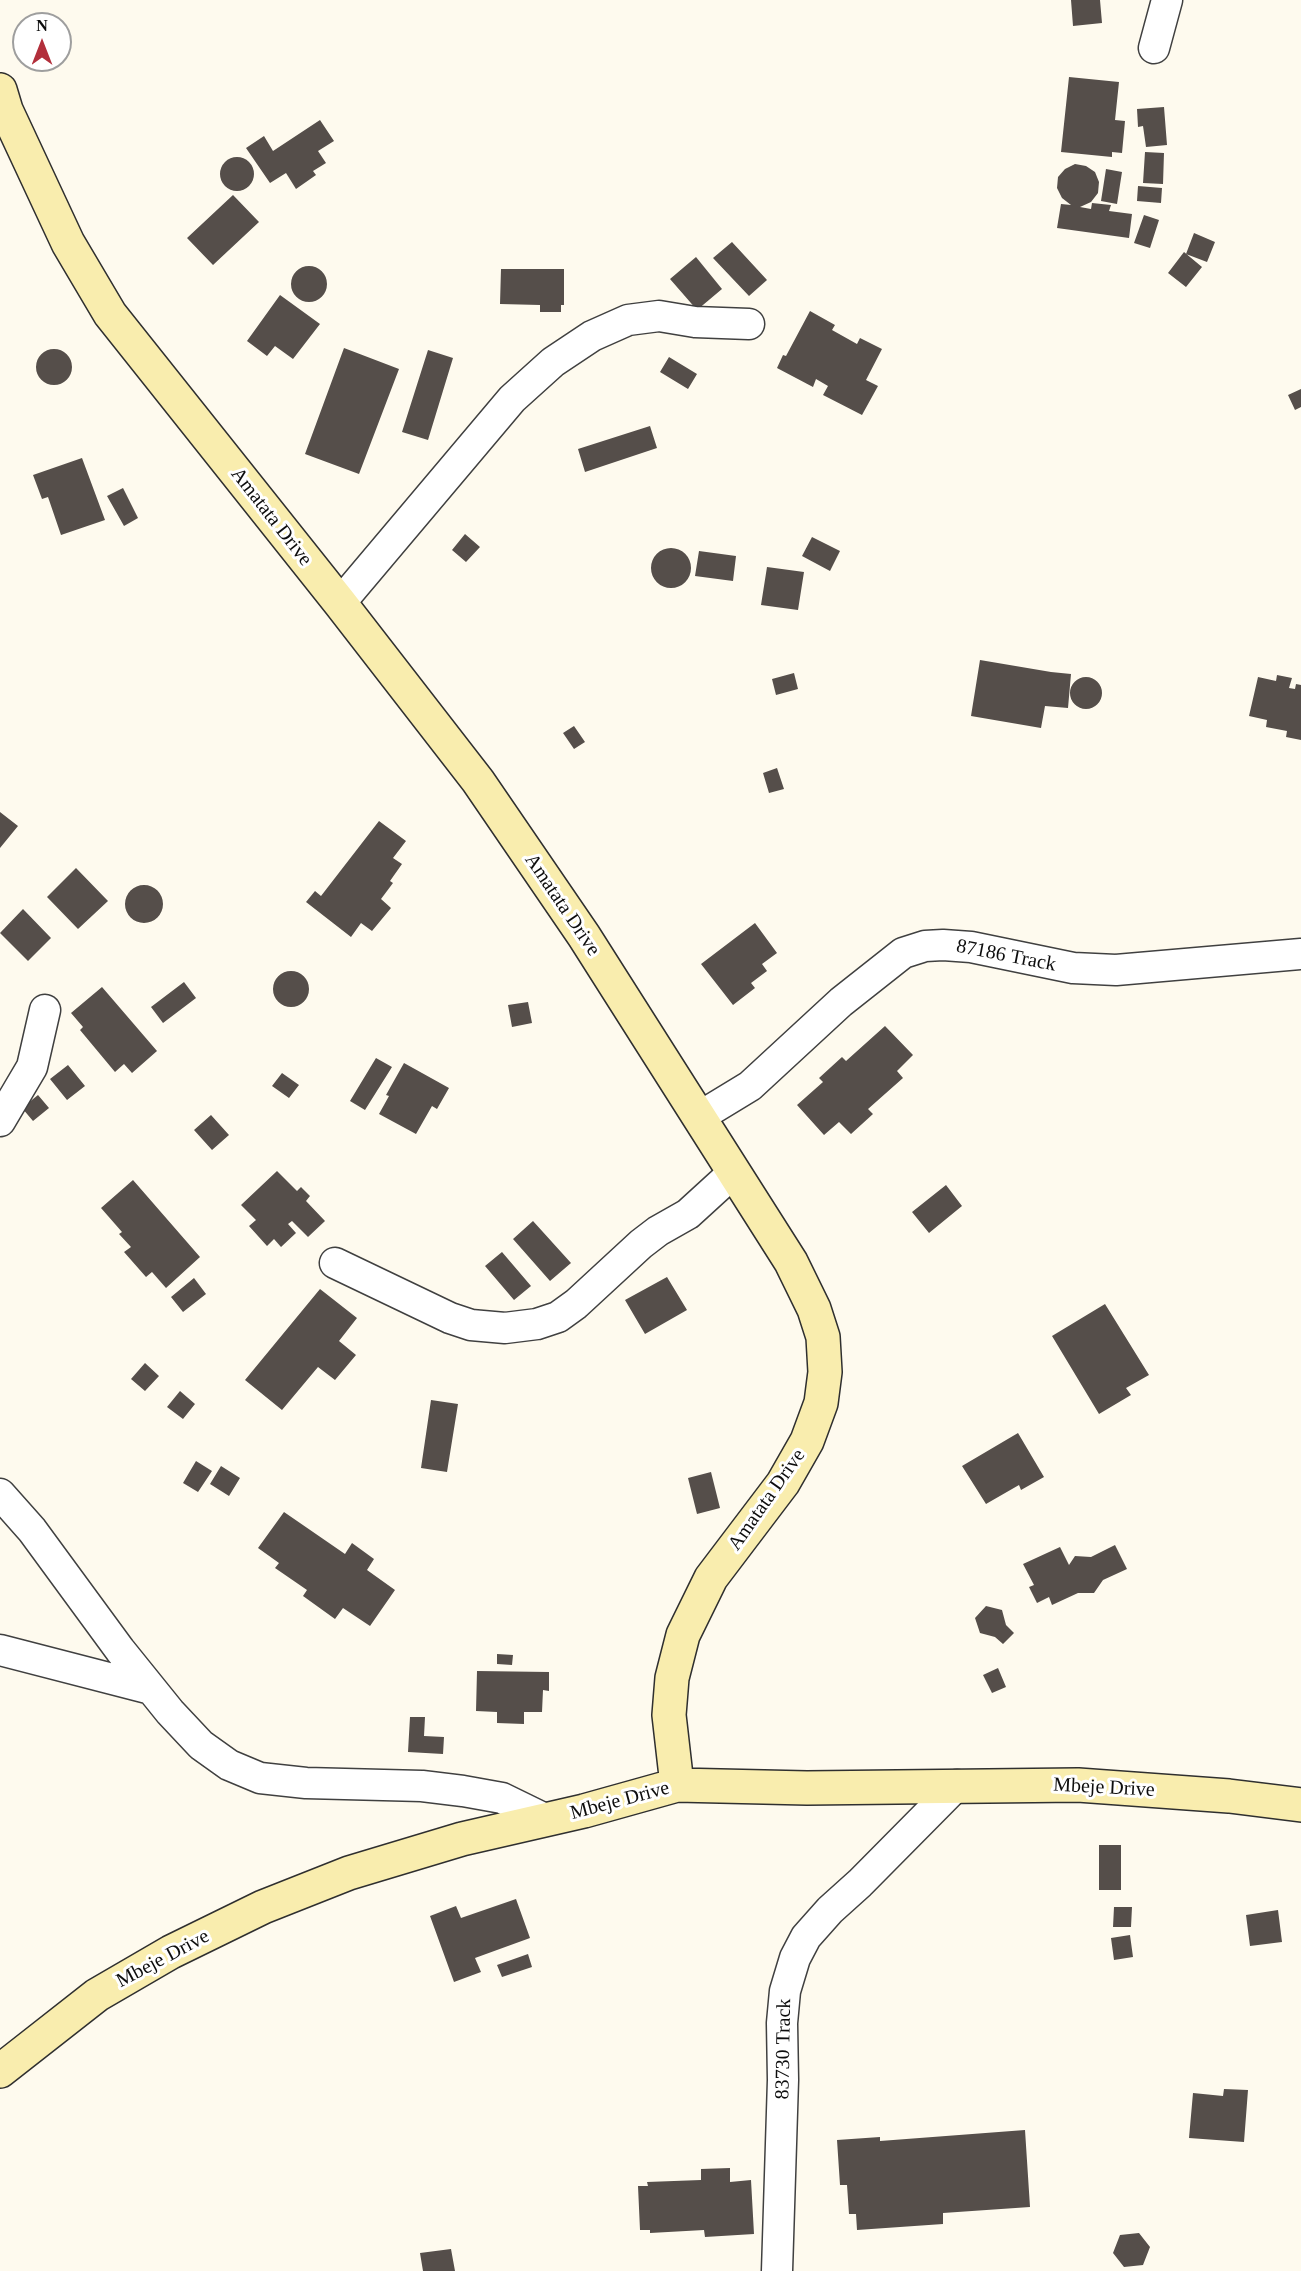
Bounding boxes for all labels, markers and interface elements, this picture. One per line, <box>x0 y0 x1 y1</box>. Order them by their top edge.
north arrow <box>12 12 72 72</box>
text: N <box>36 17 48 34</box>
street label: Amatata Drive <box>225 463 317 571</box>
street label: Amatata Drive <box>519 849 605 961</box>
street label: 87186 Track <box>954 935 1058 977</box>
street label: Amatata Drive <box>723 1445 811 1555</box>
street label: Mbeje Drive <box>1053 1773 1155 1803</box>
street label: Mbeje Drive <box>568 1776 672 1826</box>
street label: Mbeje Drive <box>112 1925 214 1993</box>
street label: 83730 Track <box>771 1998 797 2100</box>

